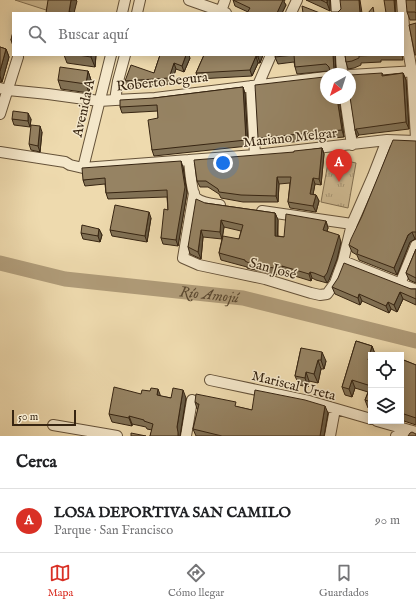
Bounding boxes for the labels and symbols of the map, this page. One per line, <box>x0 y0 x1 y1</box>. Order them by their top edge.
street label: Roberto Segura <box>115 68 210 96</box>
north arrow <box>320 68 356 104</box>
street label: Avenida A <box>68 77 99 140</box>
street label: Mariano Melgar <box>242 124 338 152</box>
pin: A <box>326 149 352 182</box>
your location <box>213 153 233 173</box>
street label: San José <box>247 254 299 284</box>
water label: Río Amojú <box>179 282 241 308</box>
street label: Mariscal Ureta <box>250 367 339 405</box>
scale bar <box>12 408 76 427</box>

